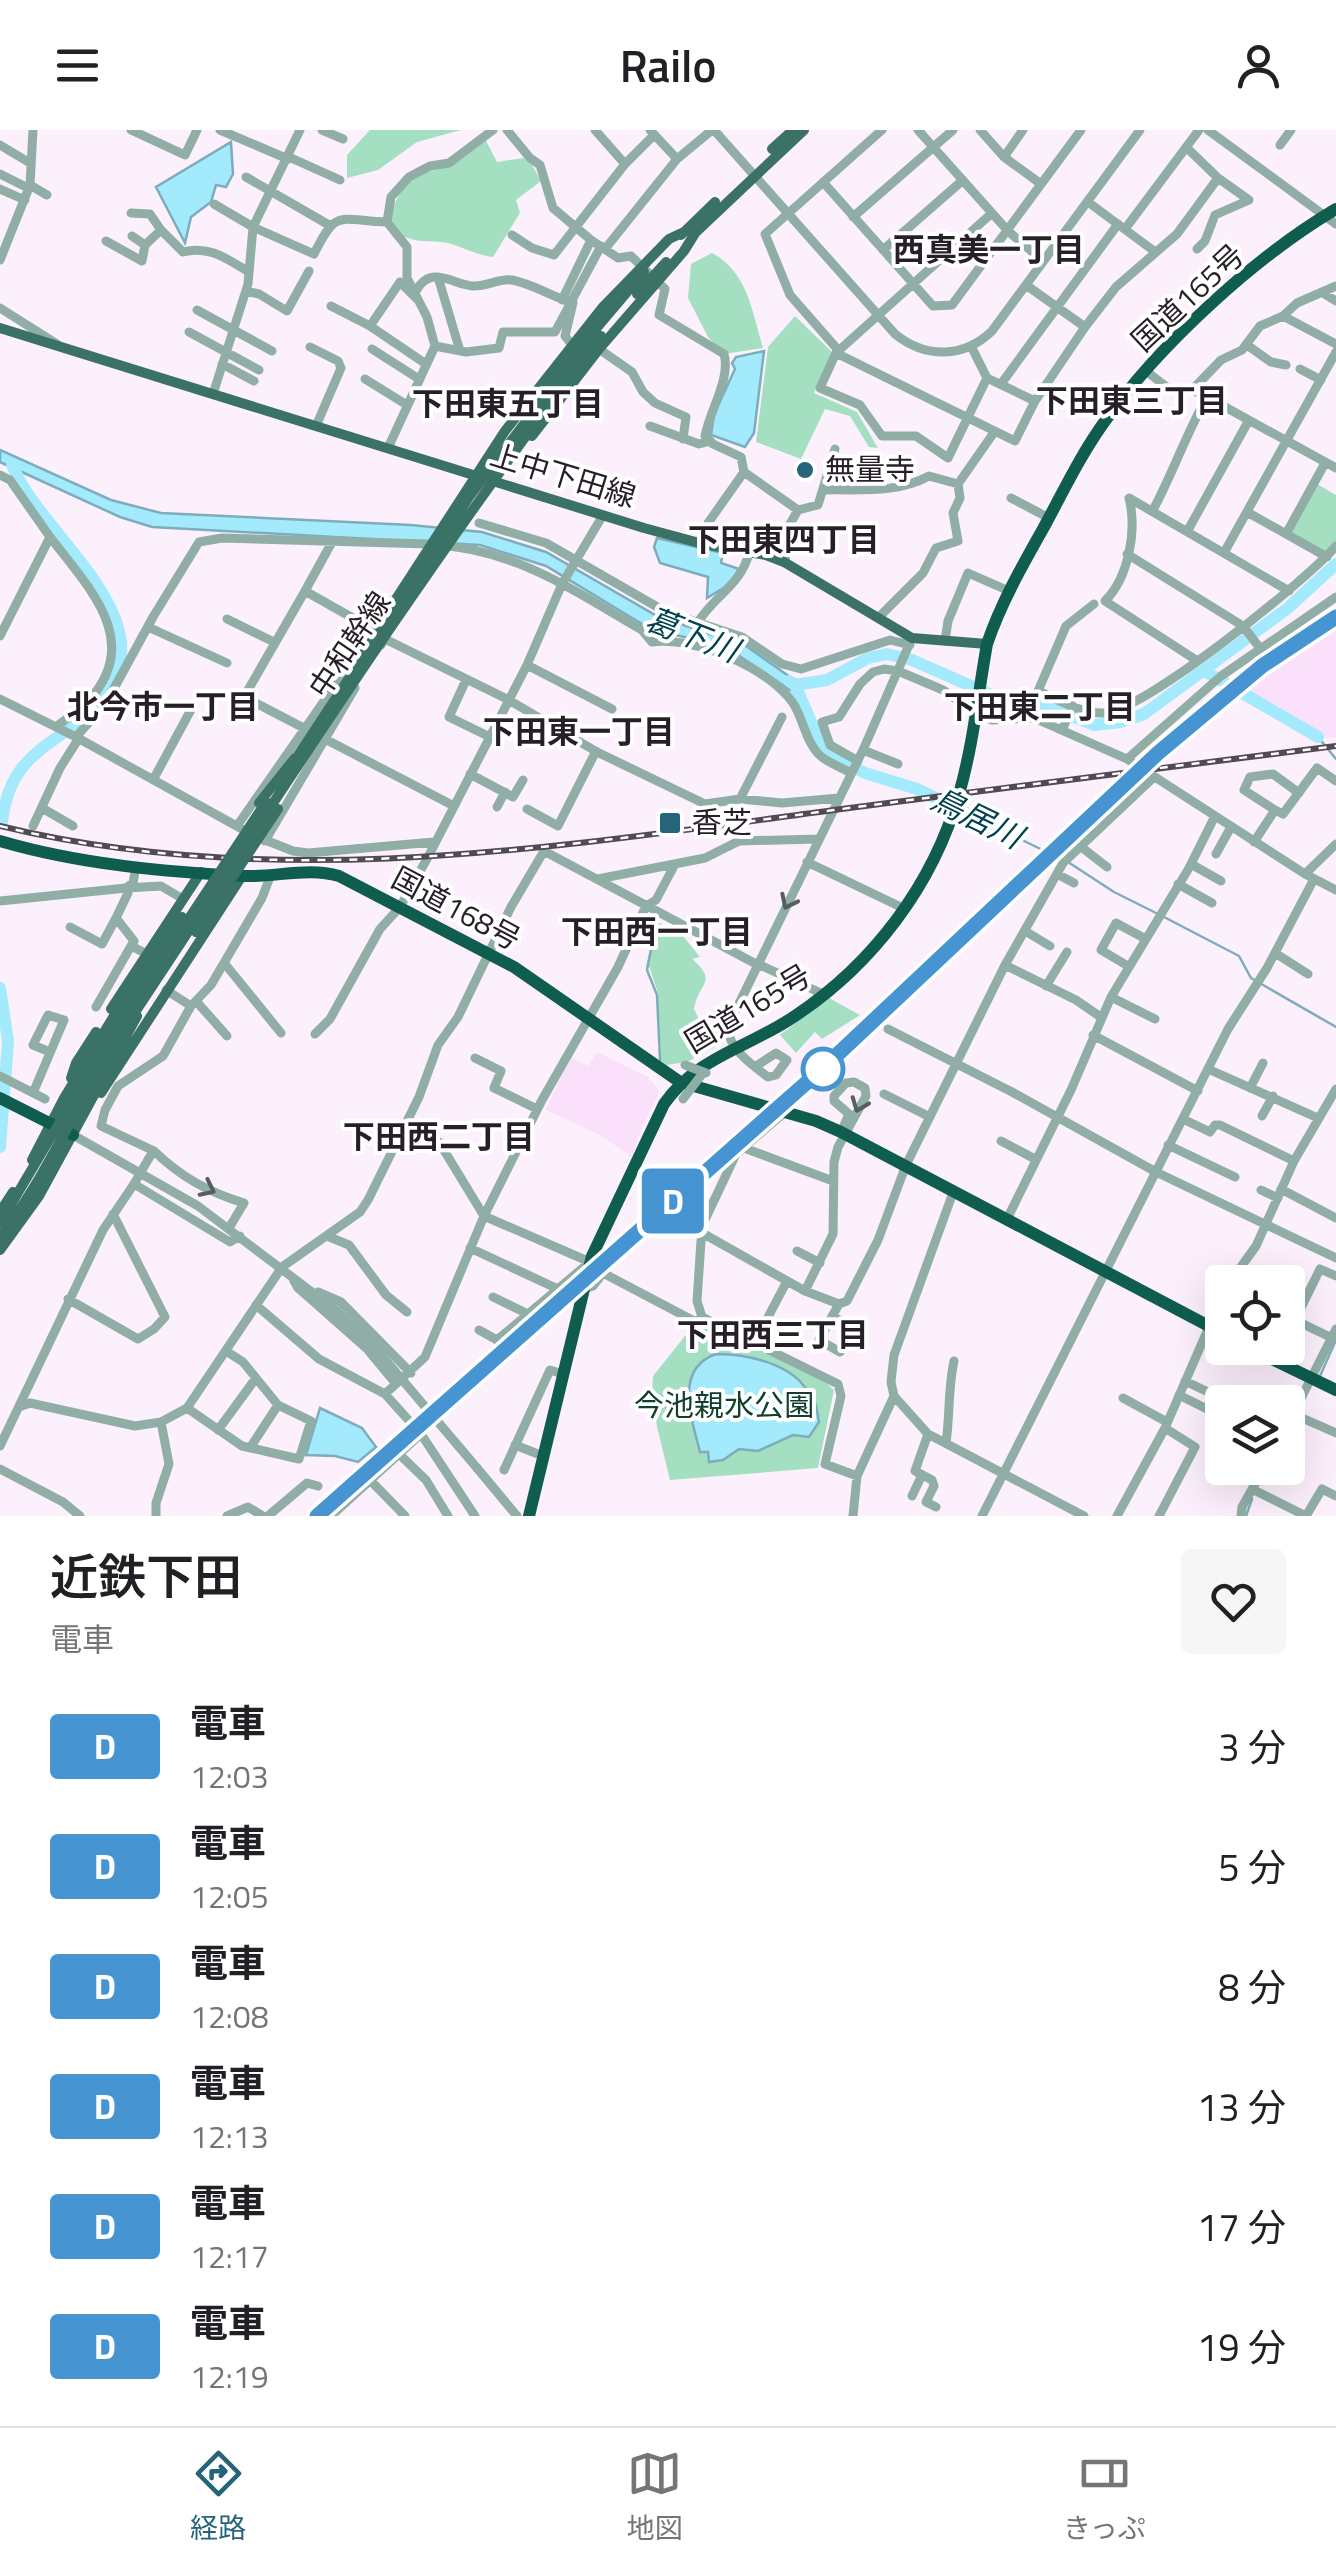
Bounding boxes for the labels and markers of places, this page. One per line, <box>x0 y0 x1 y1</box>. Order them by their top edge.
place label: 無量寺 <box>825 446 915 492</box>
marker: 無量寺 <box>794 459 816 481</box>
place label: 香芝 <box>692 799 752 845</box>
marker: 香芝 <box>657 810 683 836</box>
unlabelled marker <box>802 1048 844 1090</box>

